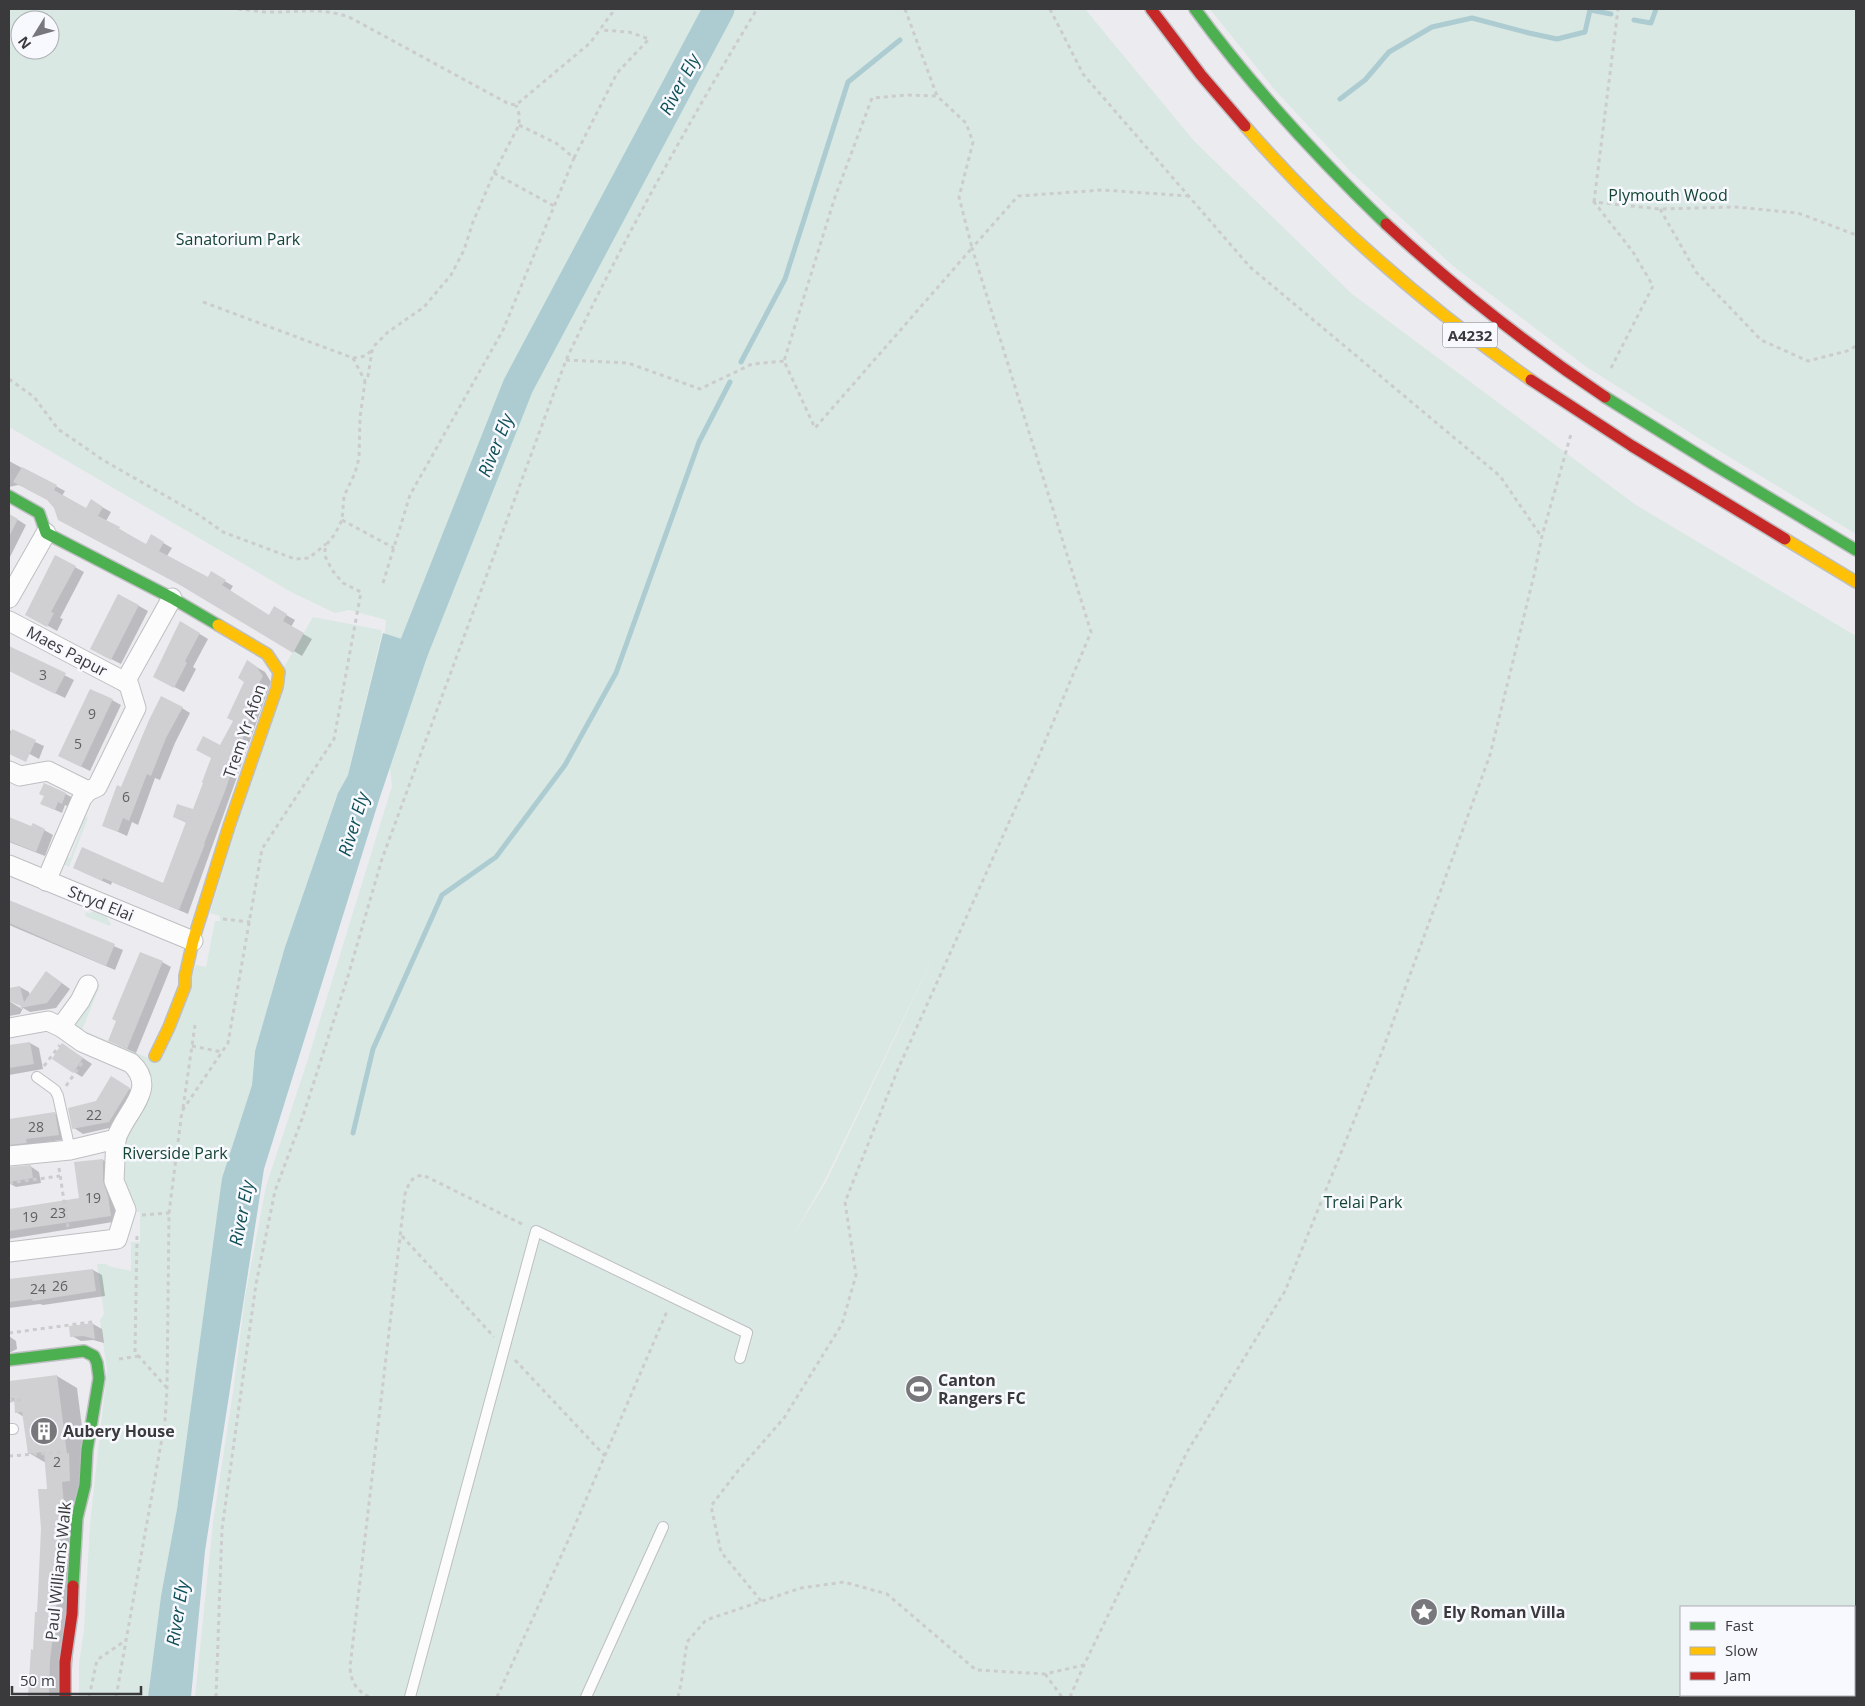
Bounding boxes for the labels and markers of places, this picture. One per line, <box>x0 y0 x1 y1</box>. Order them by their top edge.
place label: Canton Rangers FC <box>938 1369 1026 1409</box>
sports icon: Canton Rangers FC <box>904 1374 934 1404</box>
building icon: Aubery House <box>29 1416 59 1446</box>
place label: Aubery House <box>63 1420 175 1442</box>
place icon: Ely Roman Villa <box>1409 1597 1439 1627</box>
place label: Ely Roman Villa <box>1443 1601 1565 1623</box>

